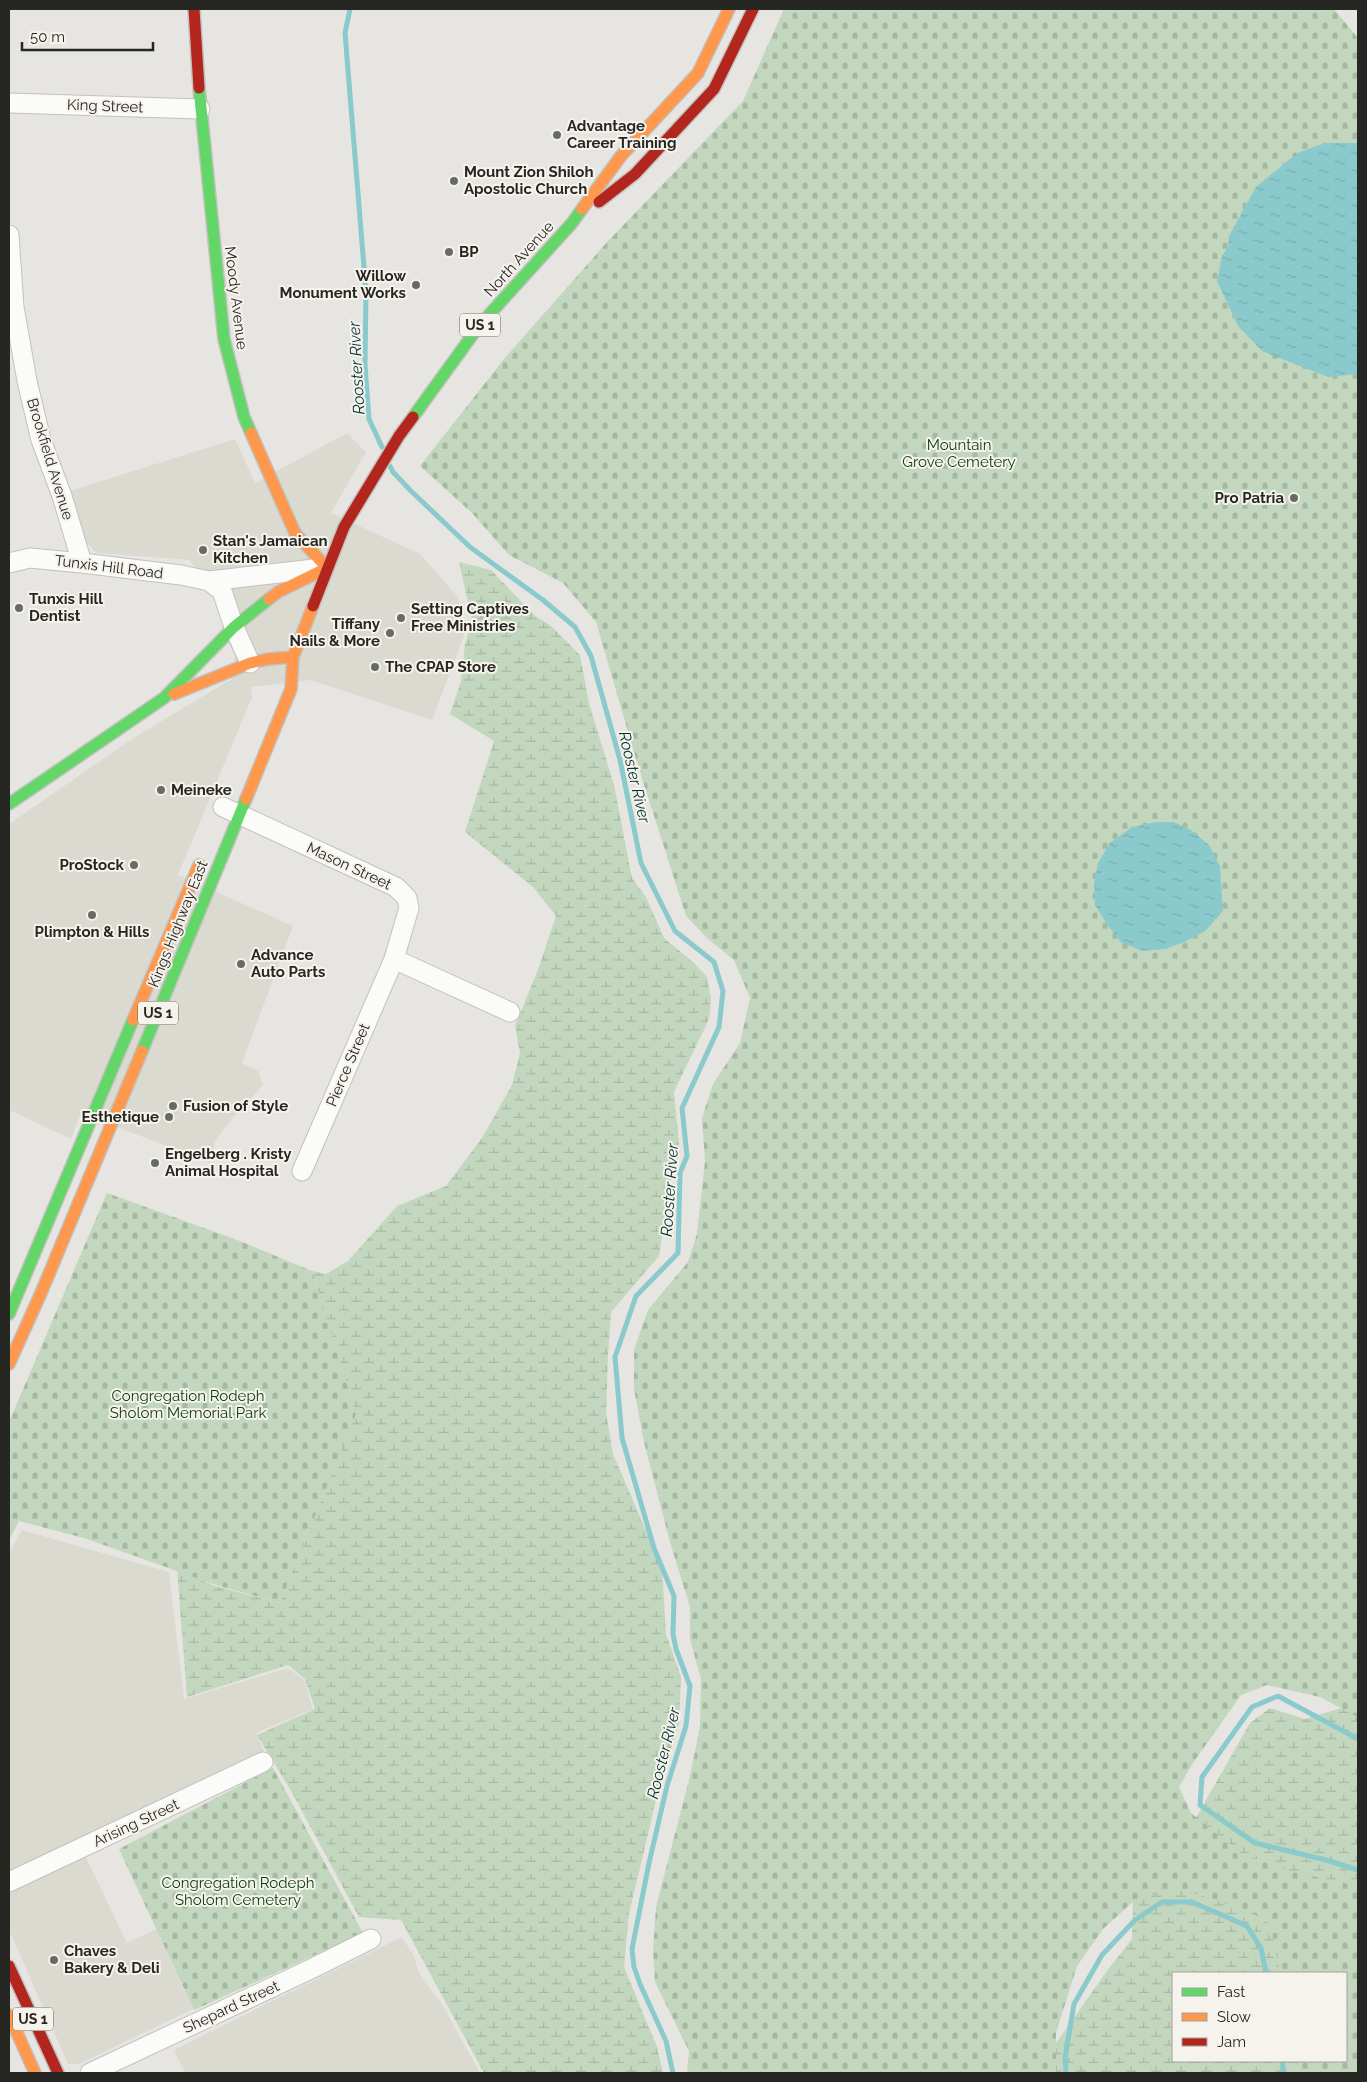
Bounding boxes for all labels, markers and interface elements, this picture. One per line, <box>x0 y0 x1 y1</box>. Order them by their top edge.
scale bar <box>22 20 154 52</box>
text: 50 m <box>30 28 65 46</box>
street label: King Street <box>67 96 143 116</box>
place label: Advantage Career Training <box>567 117 676 152</box>
marker: Advantage Career Training <box>551 129 563 141</box>
place label: Mount Zion Shiloh Apostolic Church <box>464 163 594 198</box>
marker: Mount Zion Shiloh Apostolic Church <box>448 175 460 187</box>
street label: North Avenue <box>480 217 558 300</box>
place label: BP <box>459 243 479 261</box>
street label: Moody Avenue <box>221 245 251 351</box>
marker: BP <box>443 246 455 258</box>
place label: Willow Monument Works <box>280 267 406 302</box>
marker: Willow Monument Works <box>410 279 422 291</box>
road number: US 1 <box>460 314 500 336</box>
water label: Rooster River <box>345 320 368 415</box>
street label: Brookfield Avenue <box>23 396 77 522</box>
park label: Mountain Grove Cemetery <box>902 436 1016 471</box>
place label: Pro Patria <box>1214 489 1284 507</box>
marker: Pro Patria <box>1288 492 1300 504</box>
place label: Stan's Jamaican Kitchen <box>213 532 328 567</box>
marker: Stan's Jamaican Kitchen <box>197 544 209 556</box>
street label: Tunxis Hill Road <box>54 551 164 583</box>
place label: Tunxis Hill Dentist <box>29 590 103 625</box>
place label: Setting Captives Free Ministries <box>411 600 529 635</box>
marker: Tunxis Hill Dentist <box>13 602 25 614</box>
marker: Setting Captives Free Ministries <box>395 612 407 624</box>
place label: Tiffany Nails & More <box>290 615 381 650</box>
marker: Tiffany Nails & More <box>384 627 396 639</box>
place label: The CPAP Store <box>385 658 496 676</box>
marker: The CPAP Store <box>369 661 381 673</box>
water label: Rooster River <box>615 729 654 825</box>
place label: Meineke <box>171 781 232 799</box>
marker: Meineke <box>155 784 167 796</box>
street label: Mason Street <box>304 838 394 894</box>
place label: ProStock <box>59 856 125 874</box>
street label: Kings Highway East <box>144 858 212 990</box>
marker: ProStock <box>128 859 140 871</box>
marker: Plimpton & Hills <box>86 909 98 921</box>
place label: Plimpton & Hills <box>35 923 149 941</box>
place label: Advance Auto Parts <box>251 946 325 981</box>
marker: Advance Auto Parts <box>235 958 247 970</box>
road number: US 1 <box>138 1001 178 1024</box>
street label: Pierce Street <box>322 1021 374 1109</box>
place label: Fusion of Style <box>183 1097 288 1115</box>
marker: Fusion of Style <box>167 1100 179 1112</box>
place label: Esthetique <box>82 1108 159 1126</box>
marker: Esthetique <box>163 1111 175 1123</box>
water label: Rooster River <box>657 1142 682 1237</box>
place label: Engelberg . Kristy Animal Hospital <box>165 1145 292 1180</box>
marker: Engelberg . Kristy Animal Hospital <box>149 1157 161 1169</box>
park label: Congregation Rodeph Sholom Memorial Park <box>110 1387 266 1422</box>
water label: Rooster River <box>643 1705 684 1801</box>
street label: Arising Street <box>90 1795 182 1851</box>
park label: Congregation Rodeph Sholom Cemetery <box>162 1874 314 1909</box>
place label: Chaves Bakery & Deli <box>64 1942 160 1977</box>
marker: Chaves Bakery & Deli <box>48 1954 60 1966</box>
legend <box>1172 1972 1347 2062</box>
street label: Shepard Street <box>180 1977 282 2037</box>
text: Fast <box>1217 1983 1245 2001</box>
road number: US 1 <box>13 2008 53 2030</box>
text: Slow <box>1217 2008 1251 2026</box>
text: Jam <box>1217 2033 1246 2051</box>

